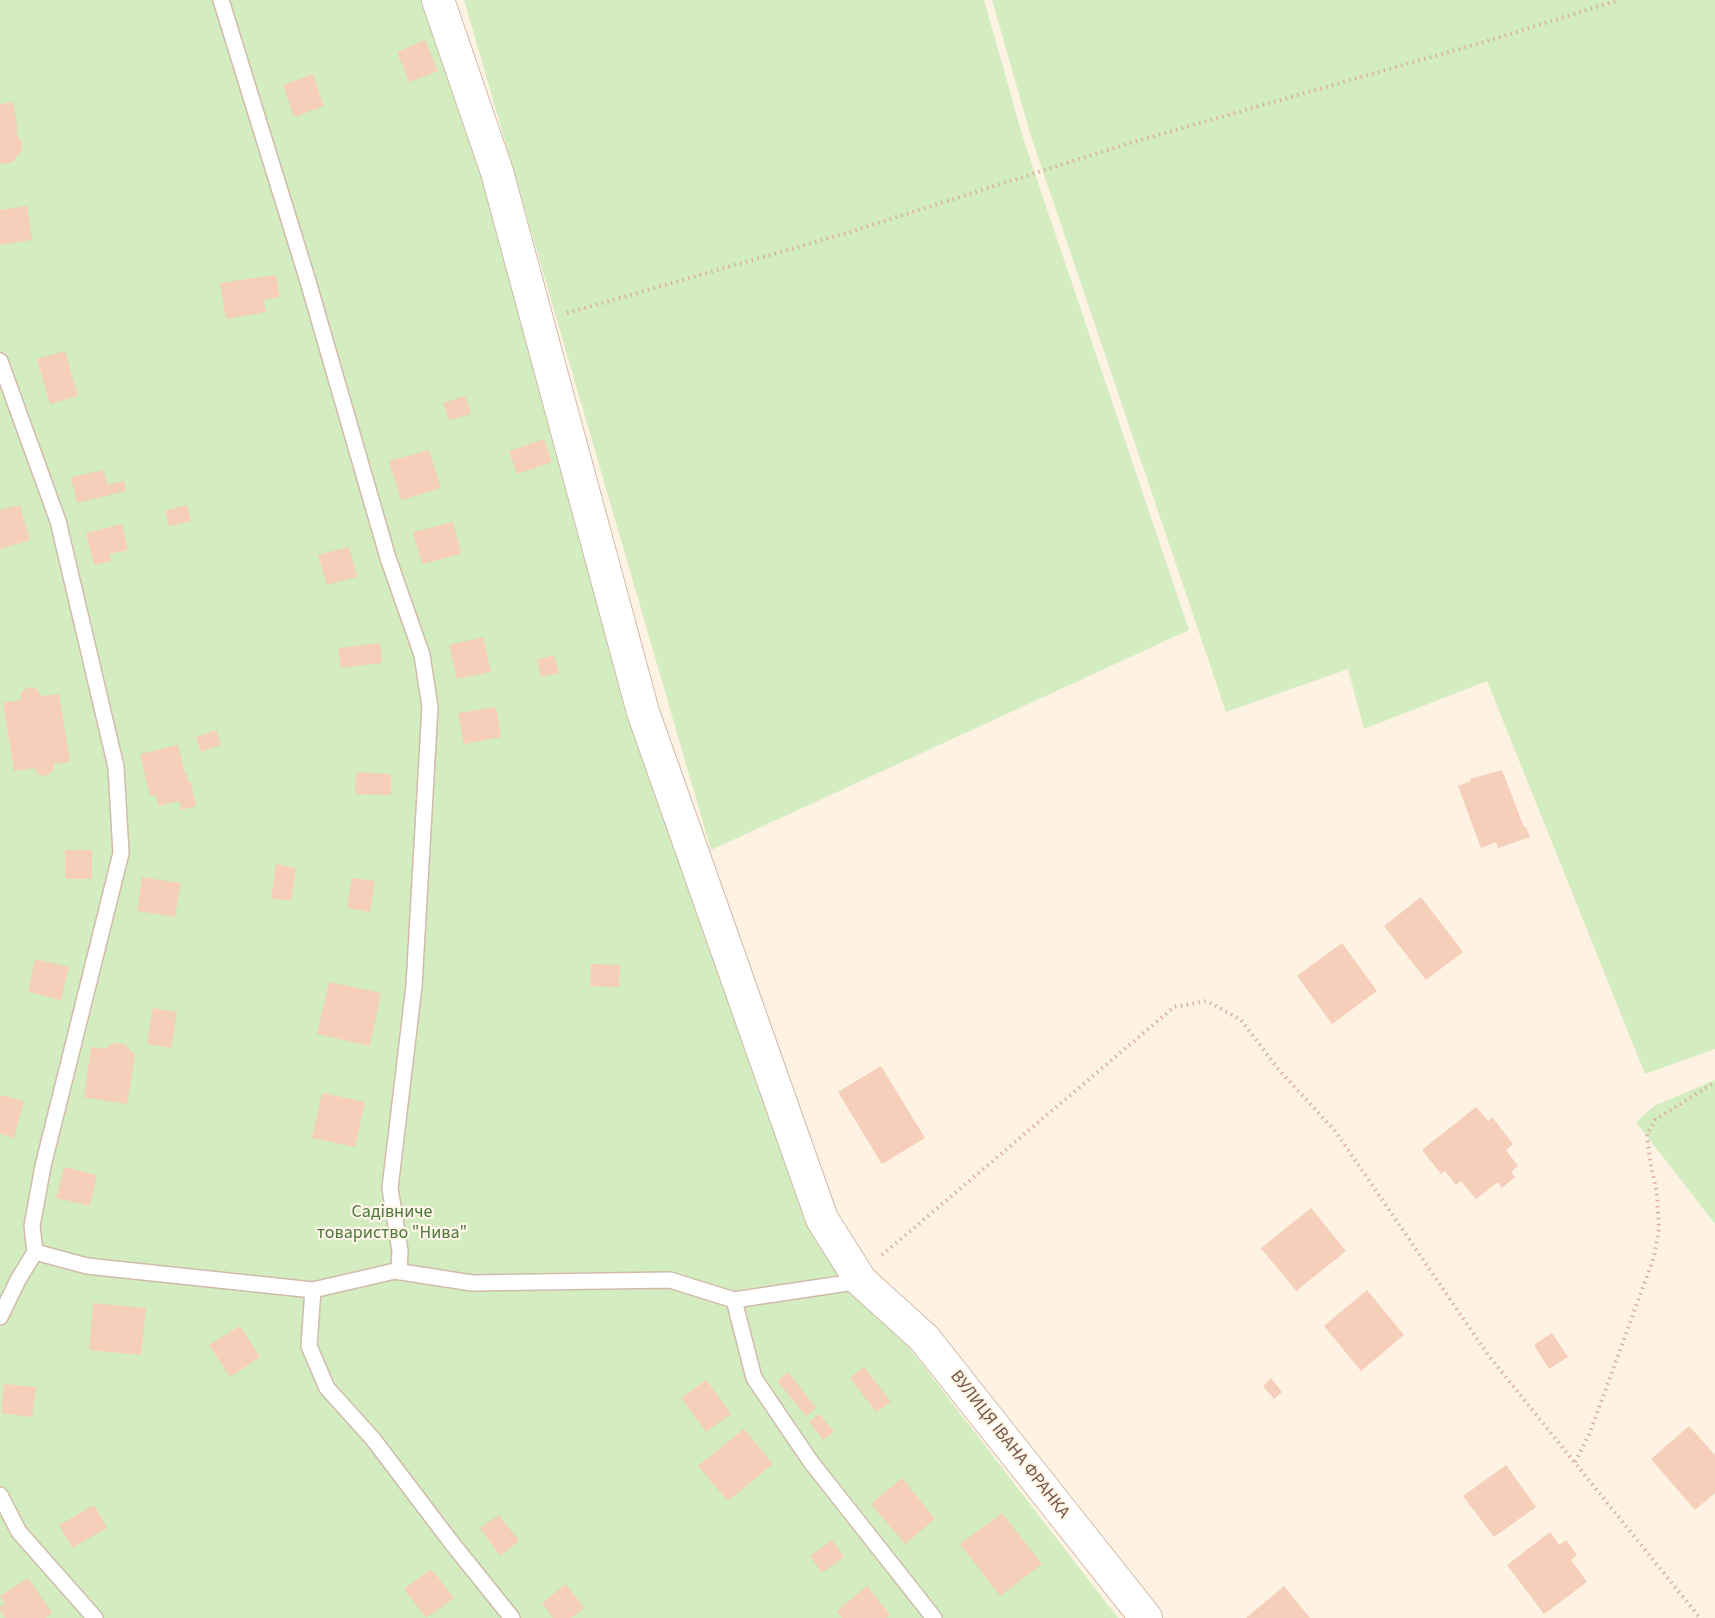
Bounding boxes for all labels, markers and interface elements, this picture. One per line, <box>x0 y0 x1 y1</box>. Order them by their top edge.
park label: Садівниче товариство "Нива" <box>317 1202 467 1244</box>
street label: ВУЛИЦЯ ІВАНА ФРАНКА <box>944 1367 1074 1523</box>

